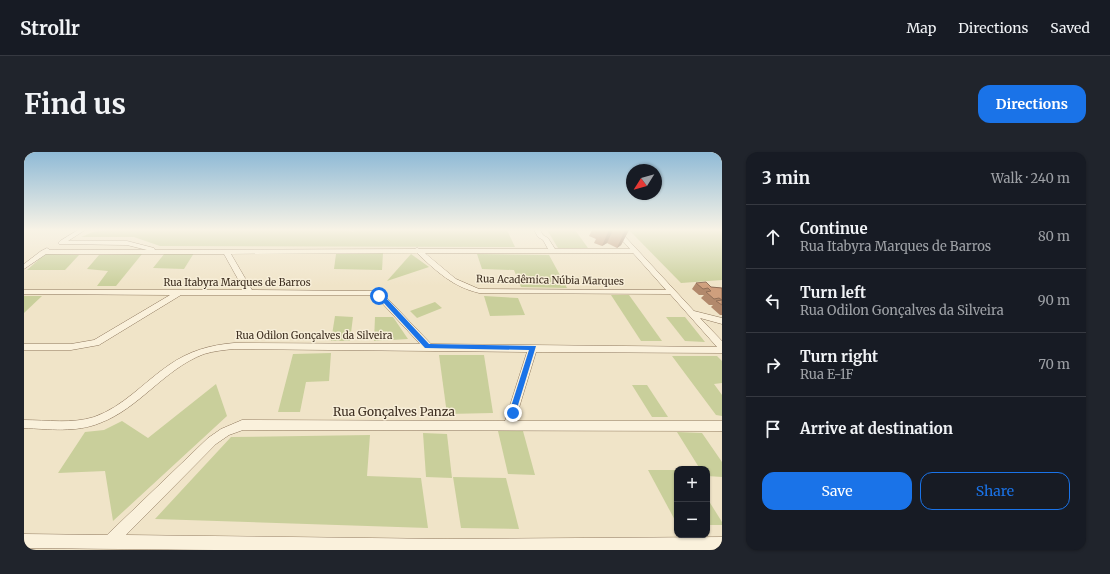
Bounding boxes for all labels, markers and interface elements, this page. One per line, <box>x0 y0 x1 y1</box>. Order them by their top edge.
text: Strollr <box>20 16 80 40</box>
text: Map <box>906 19 936 37</box>
text: Directions <box>958 19 1028 37</box>
text: Saved <box>1050 19 1090 37</box>
button: Directions <box>978 85 1086 123</box>
text: Find us <box>24 86 126 122</box>
north arrow <box>626 164 662 200</box>
text: 3 min <box>762 167 810 189</box>
text: Walk · 240 m <box>991 170 1070 187</box>
text: Continue <box>800 219 868 238</box>
icon: ahead <box>762 226 784 248</box>
text: 80 m <box>1038 228 1070 245</box>
text: Rua Itabyra Marques de Barros <box>800 238 991 255</box>
street label: Rua Acadêmica Núbia Marques <box>476 272 624 288</box>
street label: Rua Itabyra Marques de Barros <box>163 276 311 289</box>
text: Turn left <box>800 283 866 302</box>
route start <box>370 287 388 305</box>
icon: left <box>762 290 784 312</box>
text: 90 m <box>1038 292 1070 309</box>
text: Rua Odilon Gonçalves da Silveira <box>800 302 1004 319</box>
street label: Rua Odilon Gonçalves da Silveira <box>236 329 393 342</box>
text: Turn right <box>800 347 878 366</box>
icon: right <box>762 354 784 376</box>
text: 70 m <box>1039 356 1070 373</box>
text: Rua E-1F <box>800 366 854 383</box>
street label: Rua Gonçalves Panza <box>333 404 456 419</box>
route end <box>504 404 522 422</box>
icon: arrive <box>762 418 784 440</box>
text: Arrive at destination <box>800 419 953 438</box>
map controls <box>674 466 710 538</box>
button: + <box>674 466 710 502</box>
button: Save <box>762 472 912 510</box>
button: Share <box>920 472 1070 510</box>
button: − <box>674 502 710 538</box>

